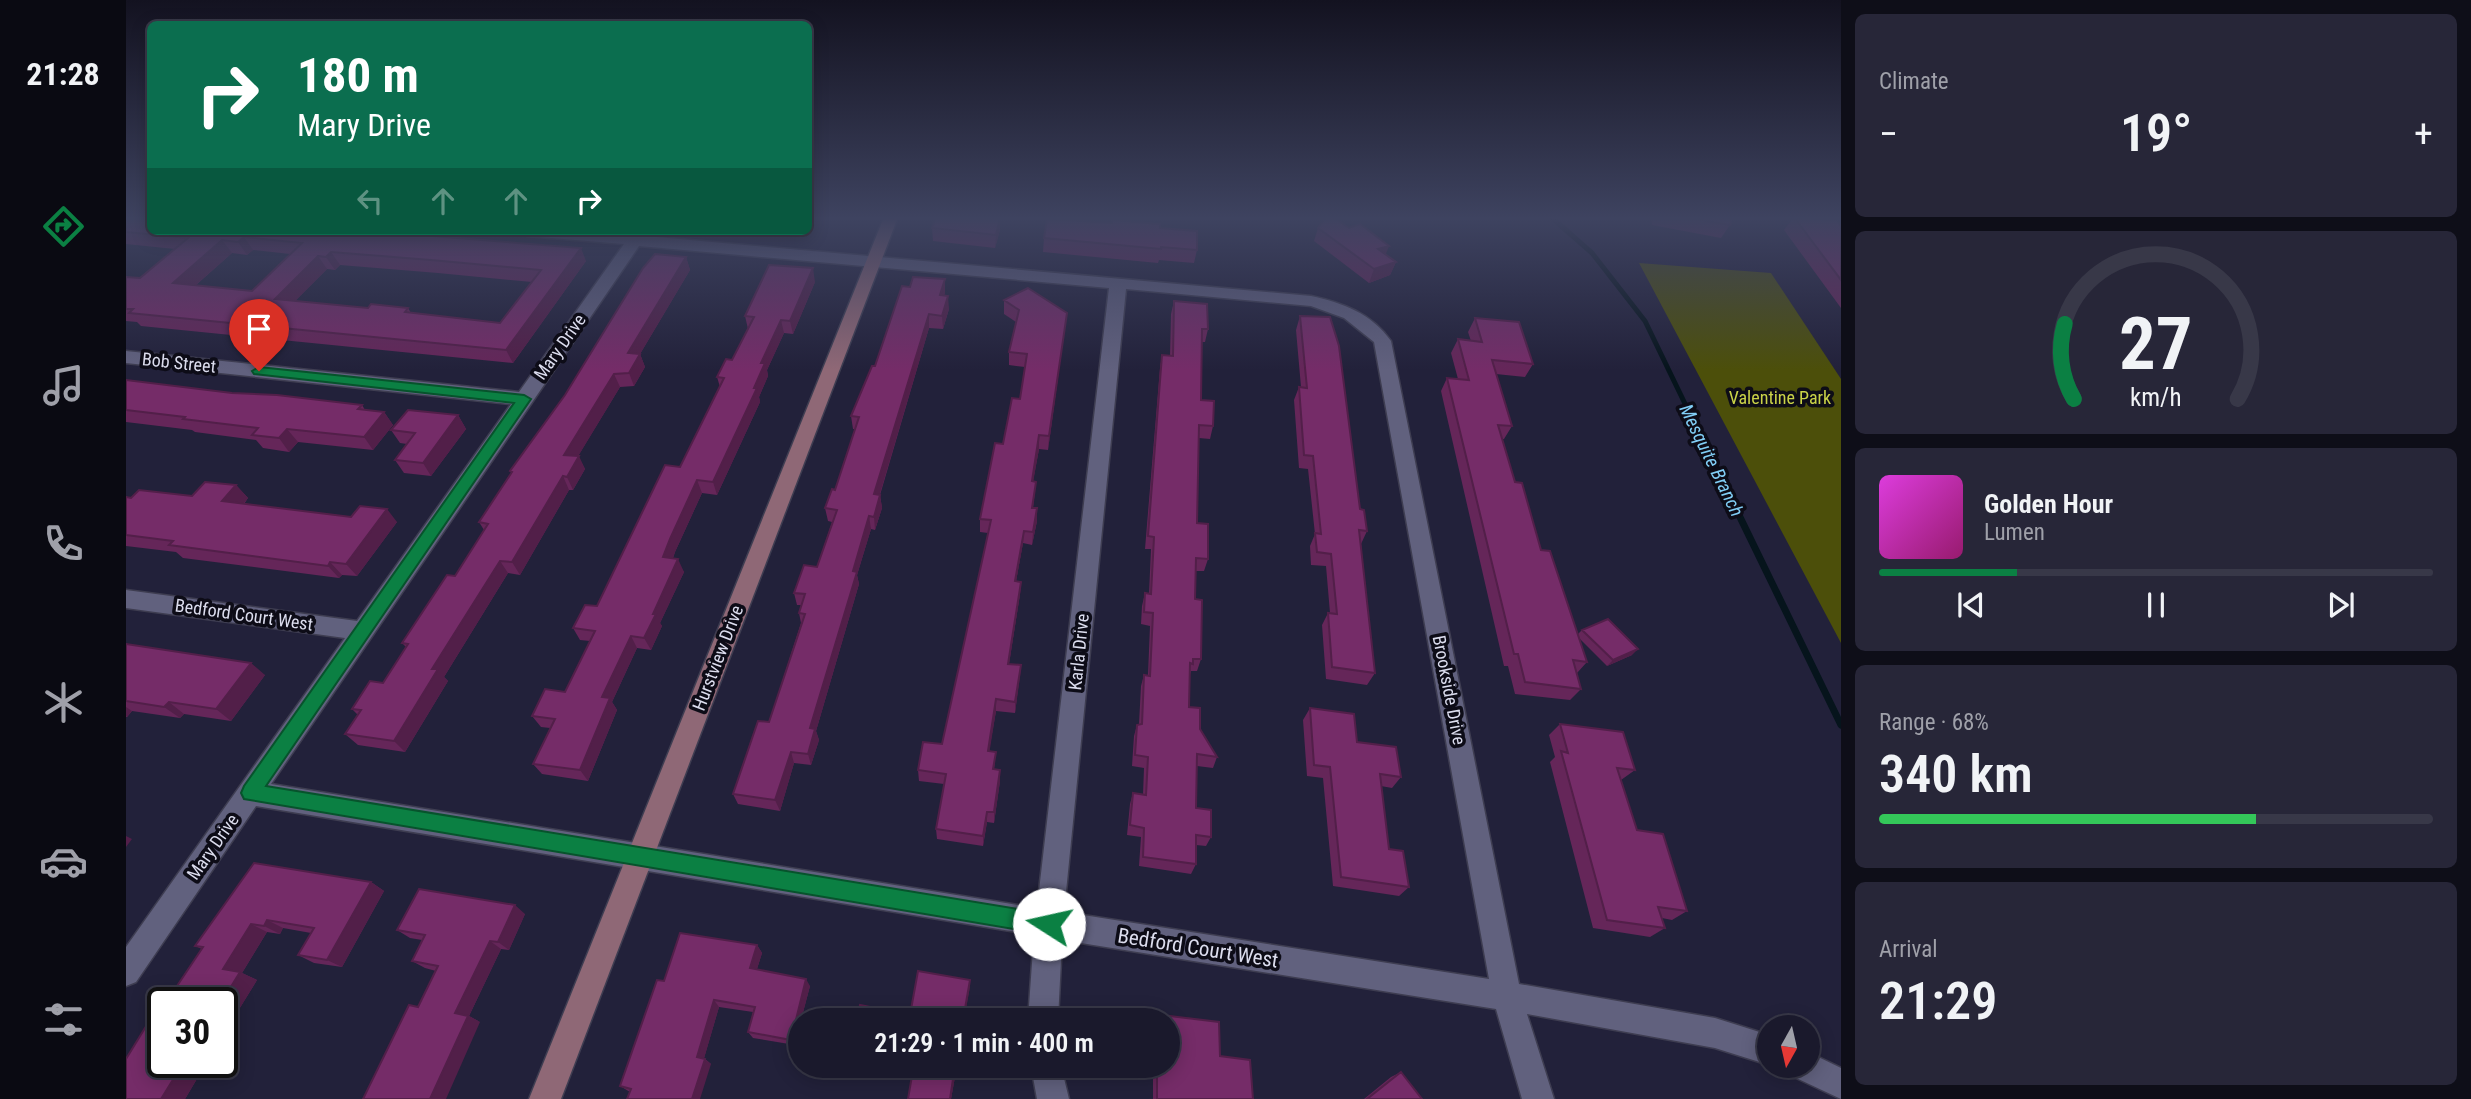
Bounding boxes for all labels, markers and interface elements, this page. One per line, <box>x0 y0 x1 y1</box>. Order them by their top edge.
text: 180 m <box>297 47 419 104</box>
icon: right <box>182 49 273 140</box>
text: 21:28 <box>26 55 100 93</box>
text: Climate <box>1879 68 1949 95</box>
text: 19° <box>2120 103 2192 164</box>
text: Mary Drive <box>297 106 431 144</box>
text: − <box>1879 112 1898 156</box>
text: + <box>2414 112 2433 156</box>
icon: left <box>351 182 389 220</box>
icon: ahead <box>424 182 462 220</box>
icon: ahead <box>497 182 535 220</box>
icon: right <box>570 182 608 220</box>
icon: directions <box>39 202 88 251</box>
pin <box>229 299 289 371</box>
text: 27 <box>2119 301 2193 387</box>
icon: arrive <box>240 310 278 348</box>
street label: Mary Drive <box>529 310 590 384</box>
street label: Bob Street <box>141 348 217 377</box>
icon: music <box>39 361 88 410</box>
text: km/h <box>2130 382 2182 411</box>
park label: Valentine Park <box>1729 387 1831 408</box>
water label: Mesquite Branch <box>1674 400 1749 520</box>
text: Golden Hour <box>1984 489 2113 519</box>
icon: phone <box>39 519 88 568</box>
text: Lumen <box>1984 519 2045 546</box>
icon: previous <box>1952 586 1990 624</box>
icon: pause <box>2137 586 2175 624</box>
icon: next <box>2322 586 2360 624</box>
street label: Bedford Court West <box>174 594 314 635</box>
street label: Hurstview Drive <box>688 602 747 713</box>
street label: Karla Drive <box>1064 613 1093 691</box>
street label: Brookside Drive <box>1429 633 1470 746</box>
icon: climate <box>39 678 88 727</box>
text: Range · 68% <box>1879 709 1989 736</box>
text: 340 km <box>1879 744 2033 805</box>
street label: Mary Drive <box>182 810 243 884</box>
icon: car <box>39 837 88 886</box>
position arrow <box>1012 887 1086 961</box>
street label: Bedford Court West <box>1116 923 1280 973</box>
text: Arrival <box>1879 936 1938 963</box>
text: 21:29 <box>1879 971 1997 1032</box>
speed limit sign: 30 <box>147 987 238 1078</box>
icon: filters <box>39 995 88 1044</box>
north arrow <box>1757 1015 1820 1078</box>
map controls <box>1757 1015 1820 1078</box>
text: 21:29 · 1 min · 400 m <box>874 1028 1094 1058</box>

